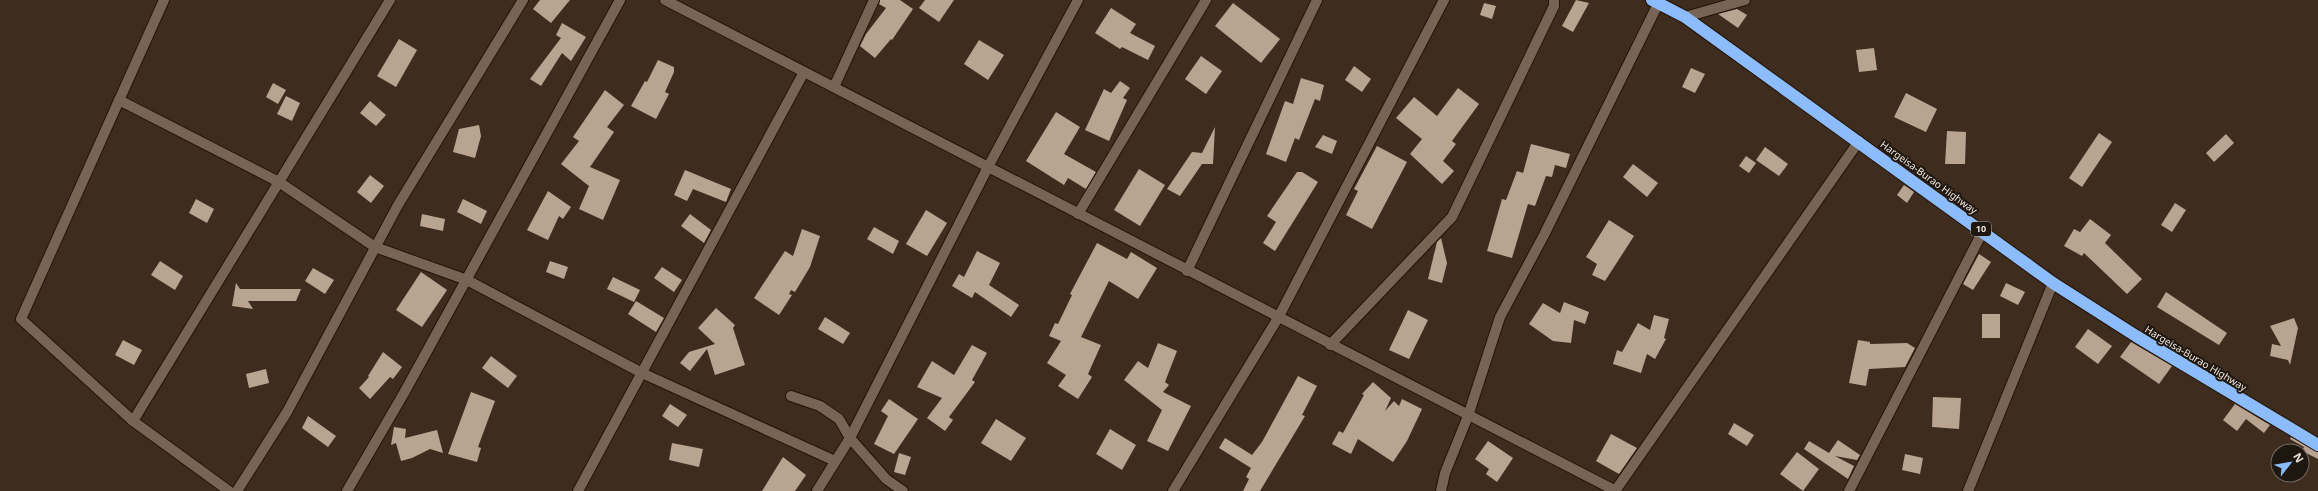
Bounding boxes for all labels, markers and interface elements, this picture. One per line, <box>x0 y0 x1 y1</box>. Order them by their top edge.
street label: Hargeisa-Burao Highway <box>1878 137 1981 218</box>
road number: 10 <box>1971 222 1991 236</box>
street label: Hargeisa-Burao Highway <box>2142 322 2250 395</box>
north arrow <box>2270 443 2310 483</box>
text: N <box>2290 450 2308 465</box>

